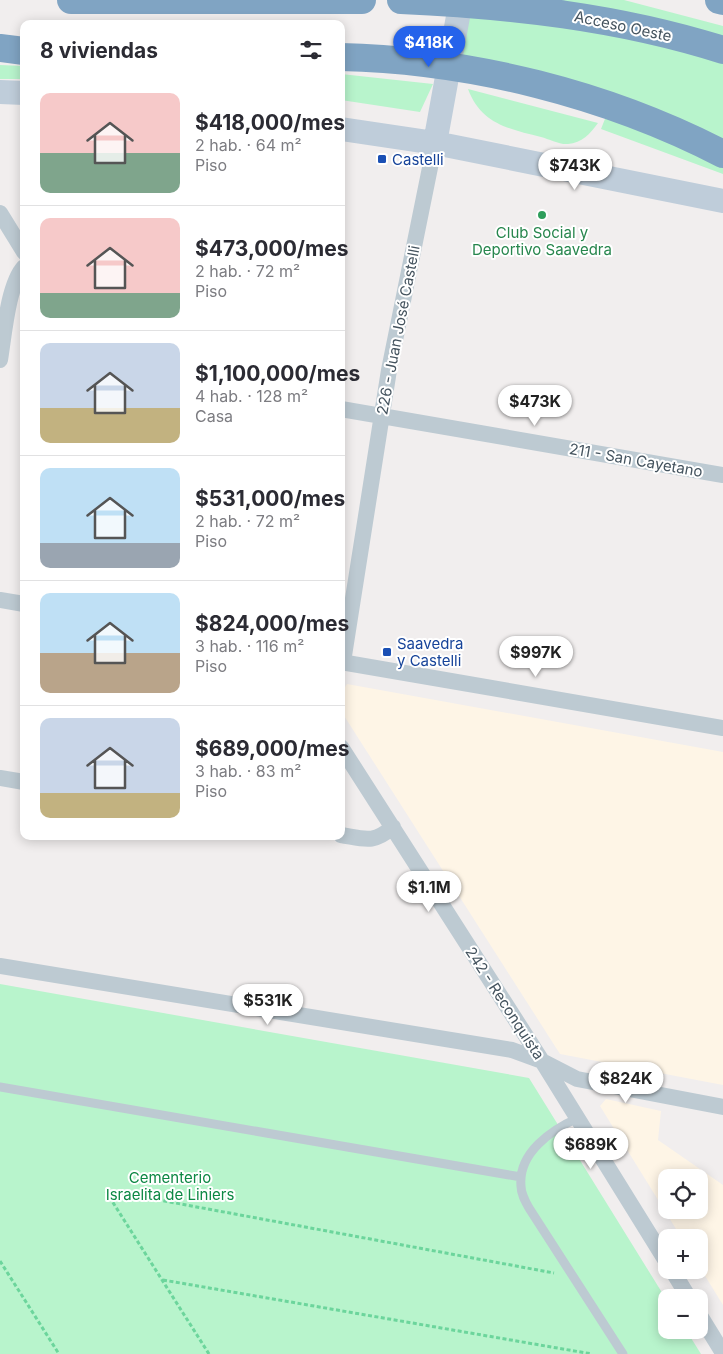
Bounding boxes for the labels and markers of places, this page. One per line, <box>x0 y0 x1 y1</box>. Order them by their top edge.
pin: $418K <box>394 26 464 68</box>
pin: $743K <box>540 148 610 191</box>
place label: Castelli <box>392 150 444 169</box>
marker: Castelli <box>376 153 388 165</box>
marker: Club Social y Deportivo Saavedra <box>536 209 548 221</box>
place label: Club Social y Deportivo Saavedra <box>472 223 612 259</box>
pin: $473K <box>500 384 570 427</box>
place label: Saavedra y Castelli <box>397 634 463 670</box>
pin: $997K <box>501 636 571 678</box>
marker: Saavedra y Castelli <box>381 646 393 658</box>
pin: $1.1M <box>394 870 464 913</box>
pin: $531K <box>233 984 303 1026</box>
pin: $824K <box>591 1062 661 1104</box>
pin: $689K <box>556 1128 626 1170</box>

